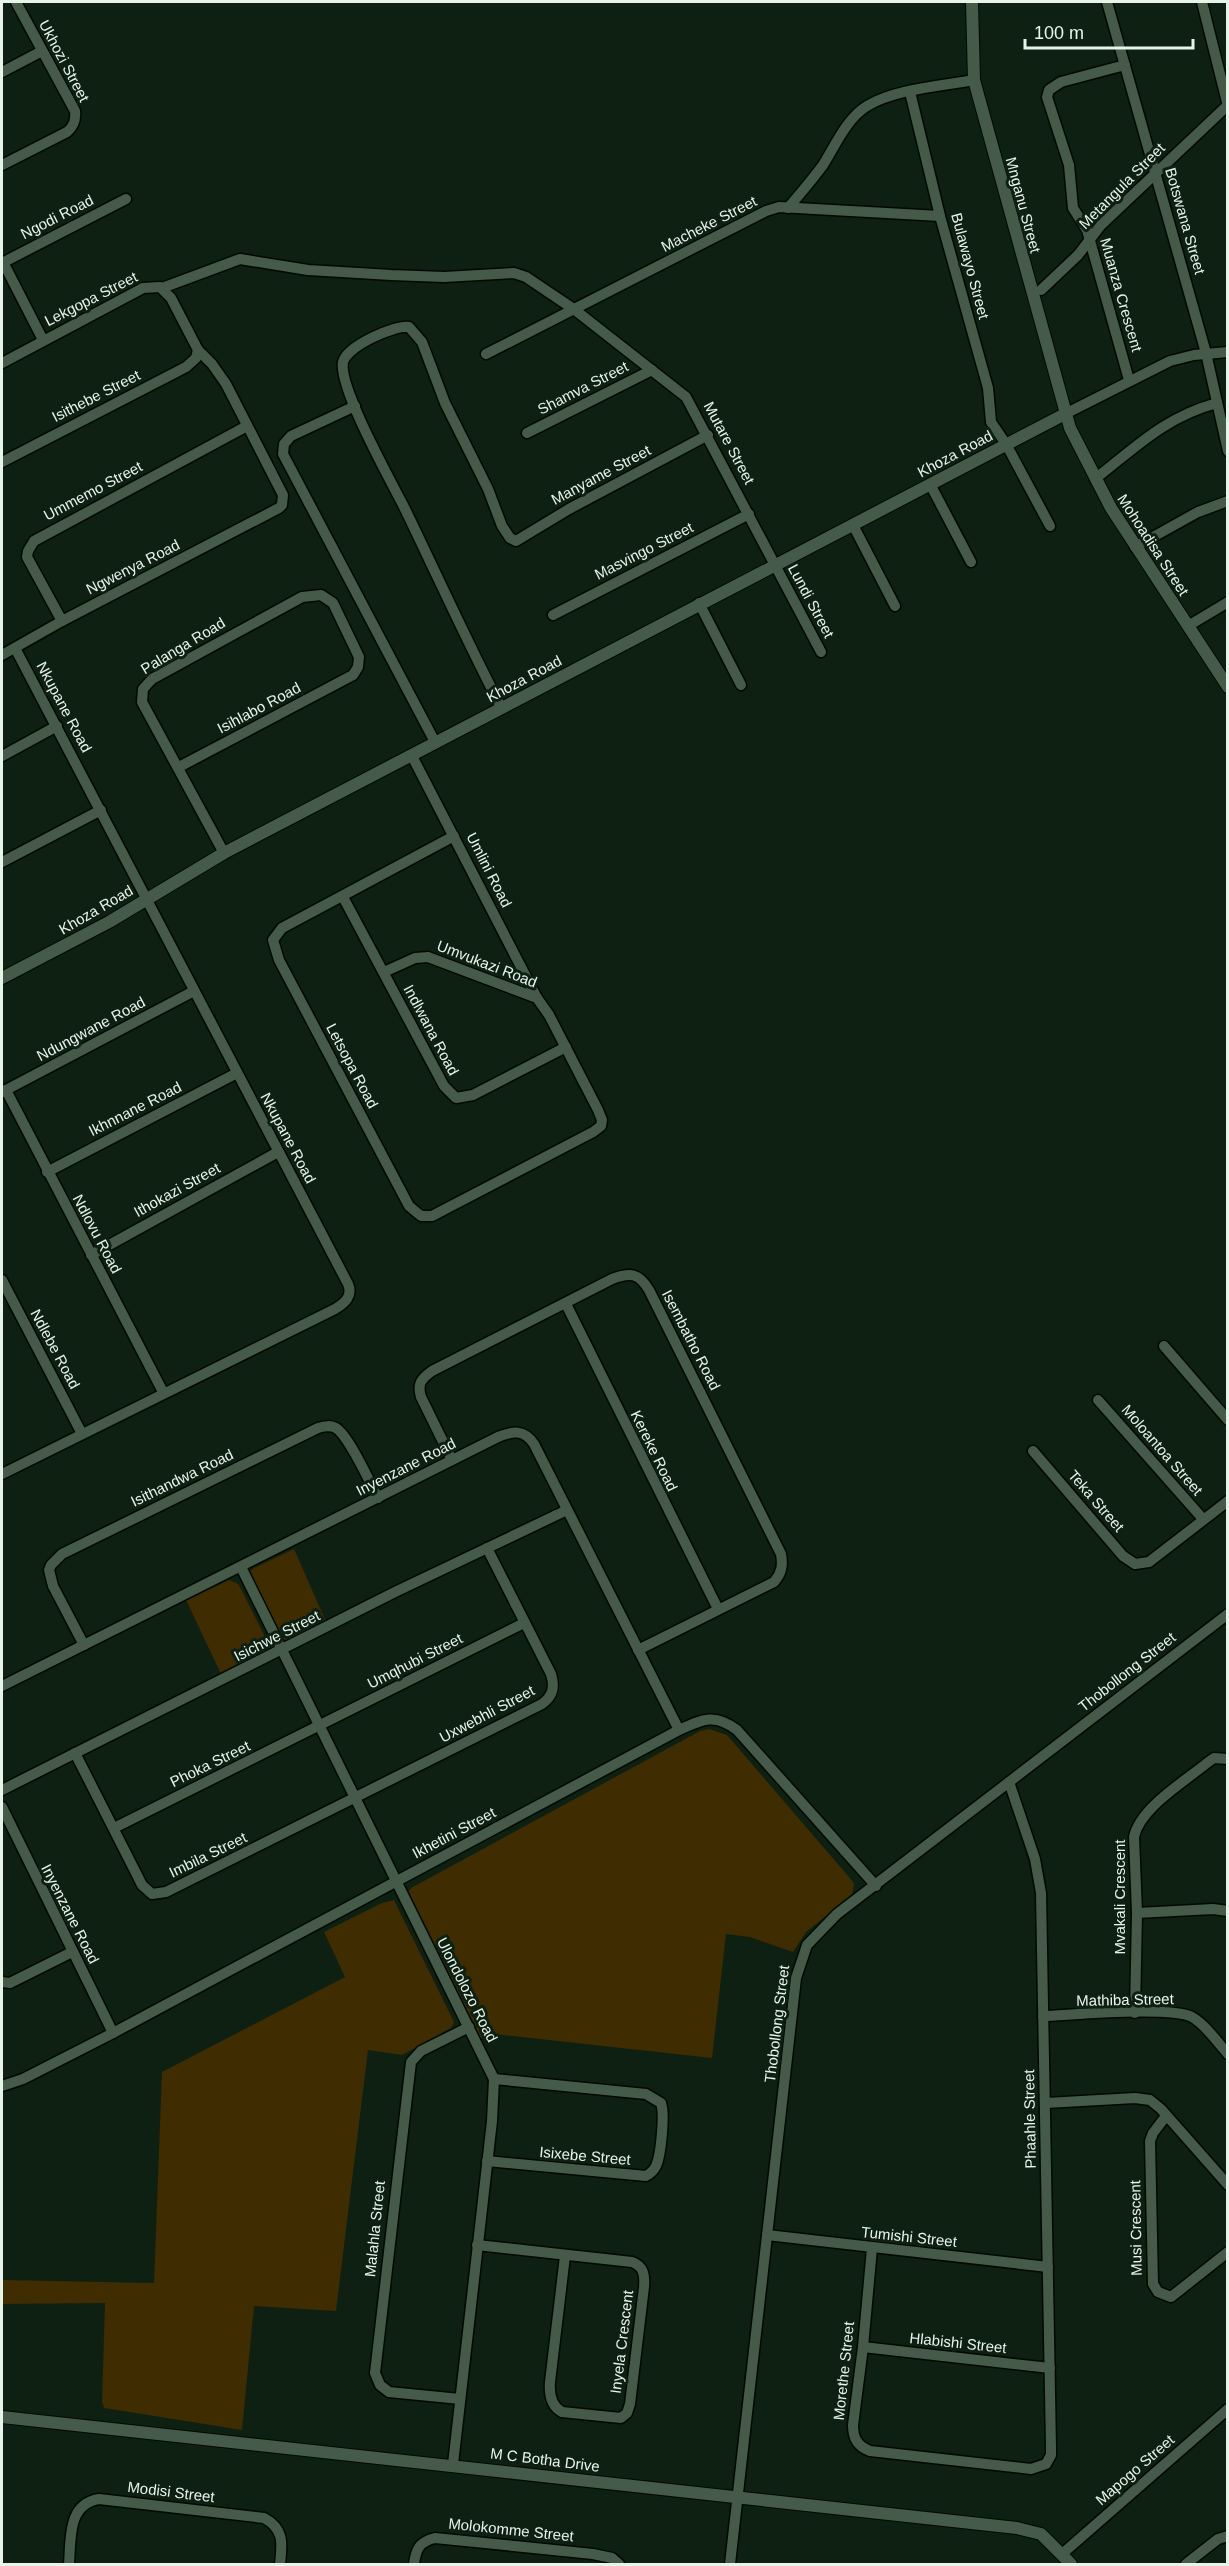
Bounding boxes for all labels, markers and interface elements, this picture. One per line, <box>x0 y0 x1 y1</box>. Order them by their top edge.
scale bar <box>1025 12 1193 50</box>
street label: Ukhozi Street <box>36 17 93 105</box>
text: 100 m <box>1034 23 1084 43</box>
street label: Metangula Street <box>1075 139 1169 232</box>
street label: Mnganu Street <box>1003 155 1045 255</box>
street label: Botswana Street <box>1162 166 1209 277</box>
street label: Ngodi Road <box>18 191 96 242</box>
street label: Macheke Street <box>658 192 760 255</box>
street label: Bulawayo Street <box>948 211 993 322</box>
street label: Muanza Crescent <box>1097 236 1146 355</box>
street label: Lekgopa Street <box>42 268 141 329</box>
street label: Shamva Street <box>535 357 632 418</box>
street label: Isithebe Street <box>49 366 143 425</box>
street label: Mutare Street <box>701 399 759 488</box>
street label: Khoza Road <box>914 427 995 480</box>
street label: Manyame Street <box>548 441 654 508</box>
street label: Ummemo Street <box>41 457 146 524</box>
street label: Mohoadisa Street <box>1114 491 1193 599</box>
street label: Masvingo Street <box>592 518 697 583</box>
street label: Ngwenya Road <box>83 536 182 597</box>
street label: Lundi Street <box>785 561 838 641</box>
street label: Palanga Road <box>138 614 228 677</box>
street label: Khoza Road <box>483 652 564 705</box>
street label: Nkupane Road <box>33 659 95 755</box>
street label: Isihlabo Road <box>214 679 303 737</box>
street label: Umlini Road <box>463 830 516 910</box>
street label: Khoza Road <box>56 882 136 938</box>
street label: Umvukazi Road <box>435 937 540 990</box>
street label: Indlwana Road <box>400 982 462 1078</box>
street label: Ndungwane Road <box>34 993 148 1064</box>
street label: Letsopa Road <box>323 1021 382 1111</box>
street label: Ikhnnane Road <box>86 1078 184 1139</box>
street label: Nkupane Road <box>257 1090 319 1186</box>
street label: Ithokazi Street <box>131 1158 224 1220</box>
street label: Ndlovu Road <box>70 1191 125 1276</box>
street label: Isembatho Road <box>659 1287 724 1393</box>
street label: Ndlebe Road <box>27 1306 84 1391</box>
street label: Moloantoa Street <box>1118 1401 1207 1499</box>
street label: Kereke Road <box>628 1408 681 1494</box>
street label: Inyenzane Road <box>353 1434 458 1499</box>
street label: Isithandwa Road <box>128 1445 236 1510</box>
street label: Teka Street <box>1065 1466 1128 1536</box>
street label: Isichwe Street <box>231 1606 323 1665</box>
street label: Thobollong Street <box>1075 1628 1179 1715</box>
street label: Umqhubi Street <box>364 1629 466 1692</box>
street label: Uxwebhli Street <box>436 1681 538 1746</box>
street label: Phoka Street <box>167 1737 253 1790</box>
street label: Ikhetini Street <box>409 1803 499 1862</box>
street label: Imbila Street <box>166 1828 250 1881</box>
street label: Mvakali Crescent <box>1111 1839 1128 1955</box>
street label: Inyenzane Road <box>38 1861 103 1966</box>
street label: Ulondolozo Road <box>434 1935 501 2045</box>
street label: Thobollong Street <box>761 1963 792 2084</box>
street label: Mathiba Street <box>1076 1990 1175 2009</box>
street label: Phaahle Street <box>1020 2068 1039 2169</box>
street label: Isixebe Street <box>539 2143 632 2168</box>
street label: Malahla Street <box>361 2179 388 2278</box>
street label: Musi Crescent <box>1126 2179 1145 2276</box>
street label: Tumishi Street <box>860 2223 959 2250</box>
street label: Inyela Crescent <box>607 2288 636 2395</box>
street label: Morethe Street <box>830 2320 857 2421</box>
street label: Hlabishi Street <box>909 2329 1008 2356</box>
street label: Mapogo Street <box>1092 2430 1178 2508</box>
street label: M C Botha Drive <box>489 2444 601 2475</box>
street label: Modisi Street <box>127 2478 216 2505</box>
street label: Molokomme Street <box>448 2514 575 2545</box>

